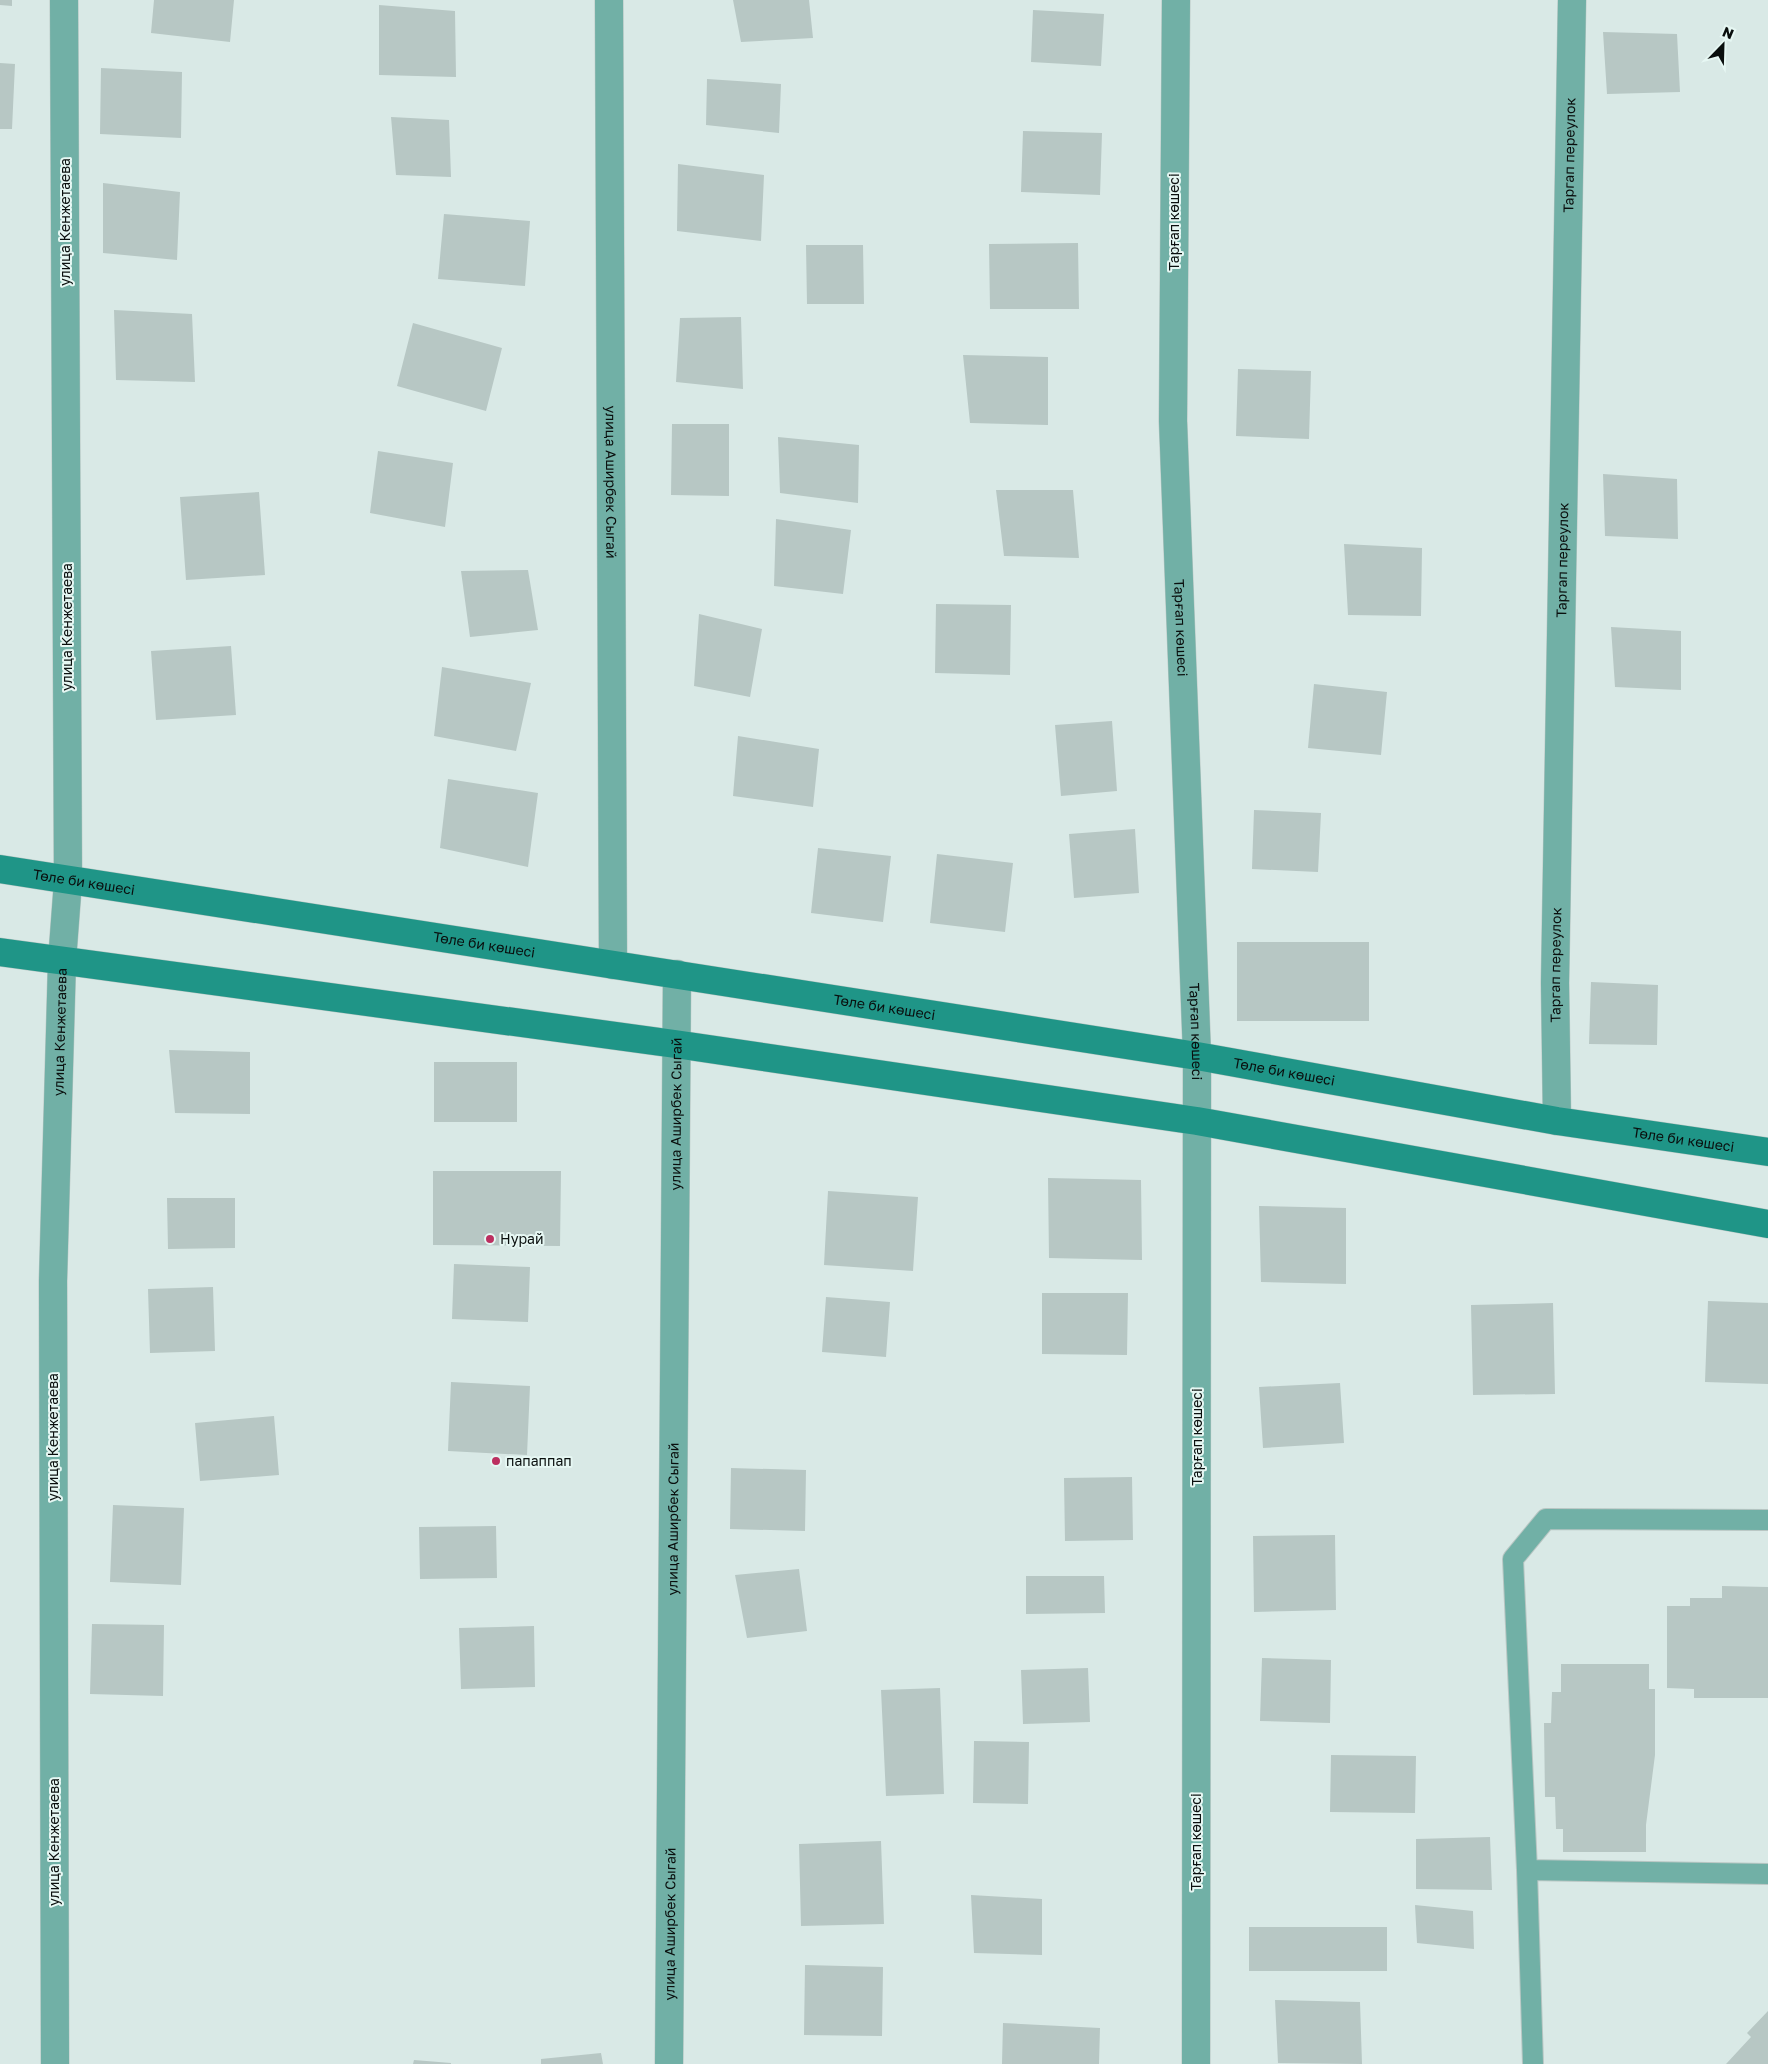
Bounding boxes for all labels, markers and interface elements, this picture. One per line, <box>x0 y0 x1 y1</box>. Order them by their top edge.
north arrow <box>1698 20 1748 70</box>
text: N <box>1720 23 1736 42</box>
street label: Таргап переулок <box>1559 97 1578 213</box>
street label: улица Кенжетаева <box>56 158 73 286</box>
street label: Тарғап көшесі <box>1165 173 1182 271</box>
street label: улица Аширбек Сыгай <box>603 406 620 558</box>
street label: Таргап переулок <box>1552 502 1571 618</box>
street label: улица Кенжетаева <box>58 563 75 691</box>
street label: Тарғап көшесі <box>1171 579 1192 677</box>
street label: Төле би көшесі <box>32 865 136 898</box>
street label: Таргап переулок <box>1546 907 1564 1023</box>
street label: Төле би көшесі <box>432 928 536 960</box>
street label: улица Кенжетаева <box>49 968 70 1096</box>
street label: Тарғап көшесі <box>1186 982 1206 1080</box>
street label: Төле би көшесі <box>832 990 937 1023</box>
street label: улица Аширбек Сыгай <box>666 1038 685 1191</box>
street label: Төле би көшесі <box>1232 1054 1336 1089</box>
street label: Төле би көшесі <box>1631 1123 1736 1155</box>
place label: Нурай <box>500 1230 544 1247</box>
marker: Нурай <box>484 1233 496 1245</box>
street label: улица Кенжетаева <box>44 1373 61 1501</box>
street label: Тарғап көшесі <box>1188 1388 1205 1486</box>
street label: улица Аширбек Сыгай <box>663 1442 682 1596</box>
place label: папаппап <box>506 1452 572 1469</box>
marker: папаппап <box>490 1455 502 1467</box>
street label: улица Кенжетаева <box>45 1778 62 1906</box>
street label: Тарғап көшесі <box>1187 1793 1204 1891</box>
street label: улица Аширбек Сыгай <box>660 1847 679 2001</box>

